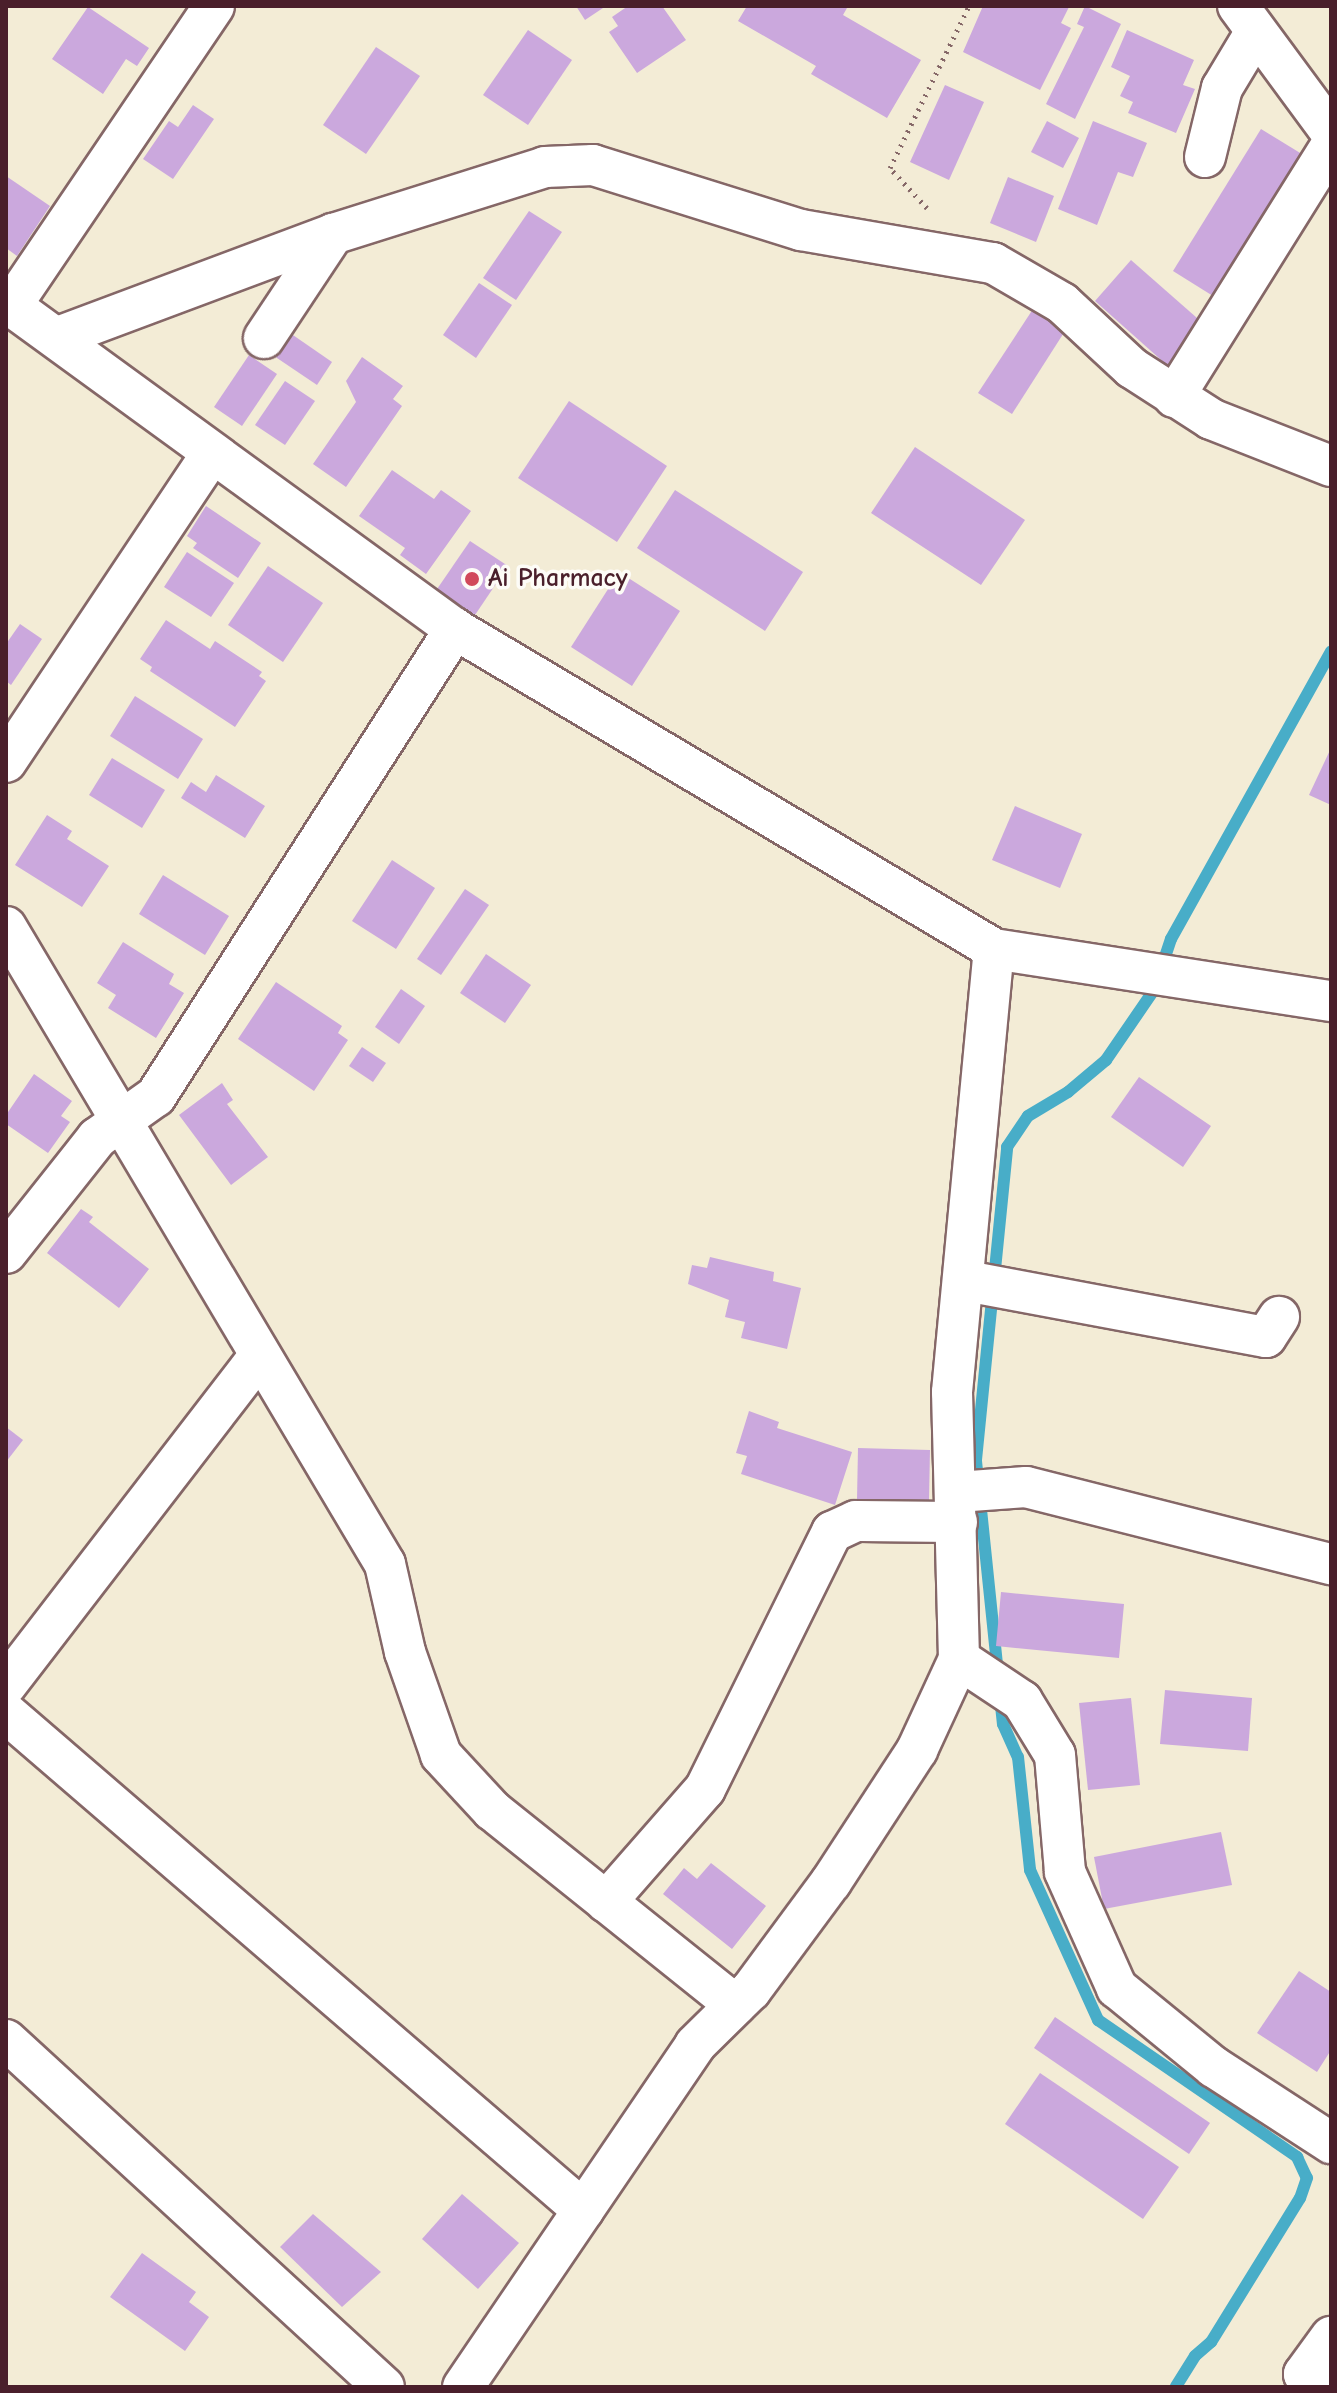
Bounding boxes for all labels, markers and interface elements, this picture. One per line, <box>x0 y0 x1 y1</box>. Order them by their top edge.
place label: Ai Pharmacy <box>488 563 628 595</box>
marker: Ai Pharmacy <box>463 570 481 588</box>

